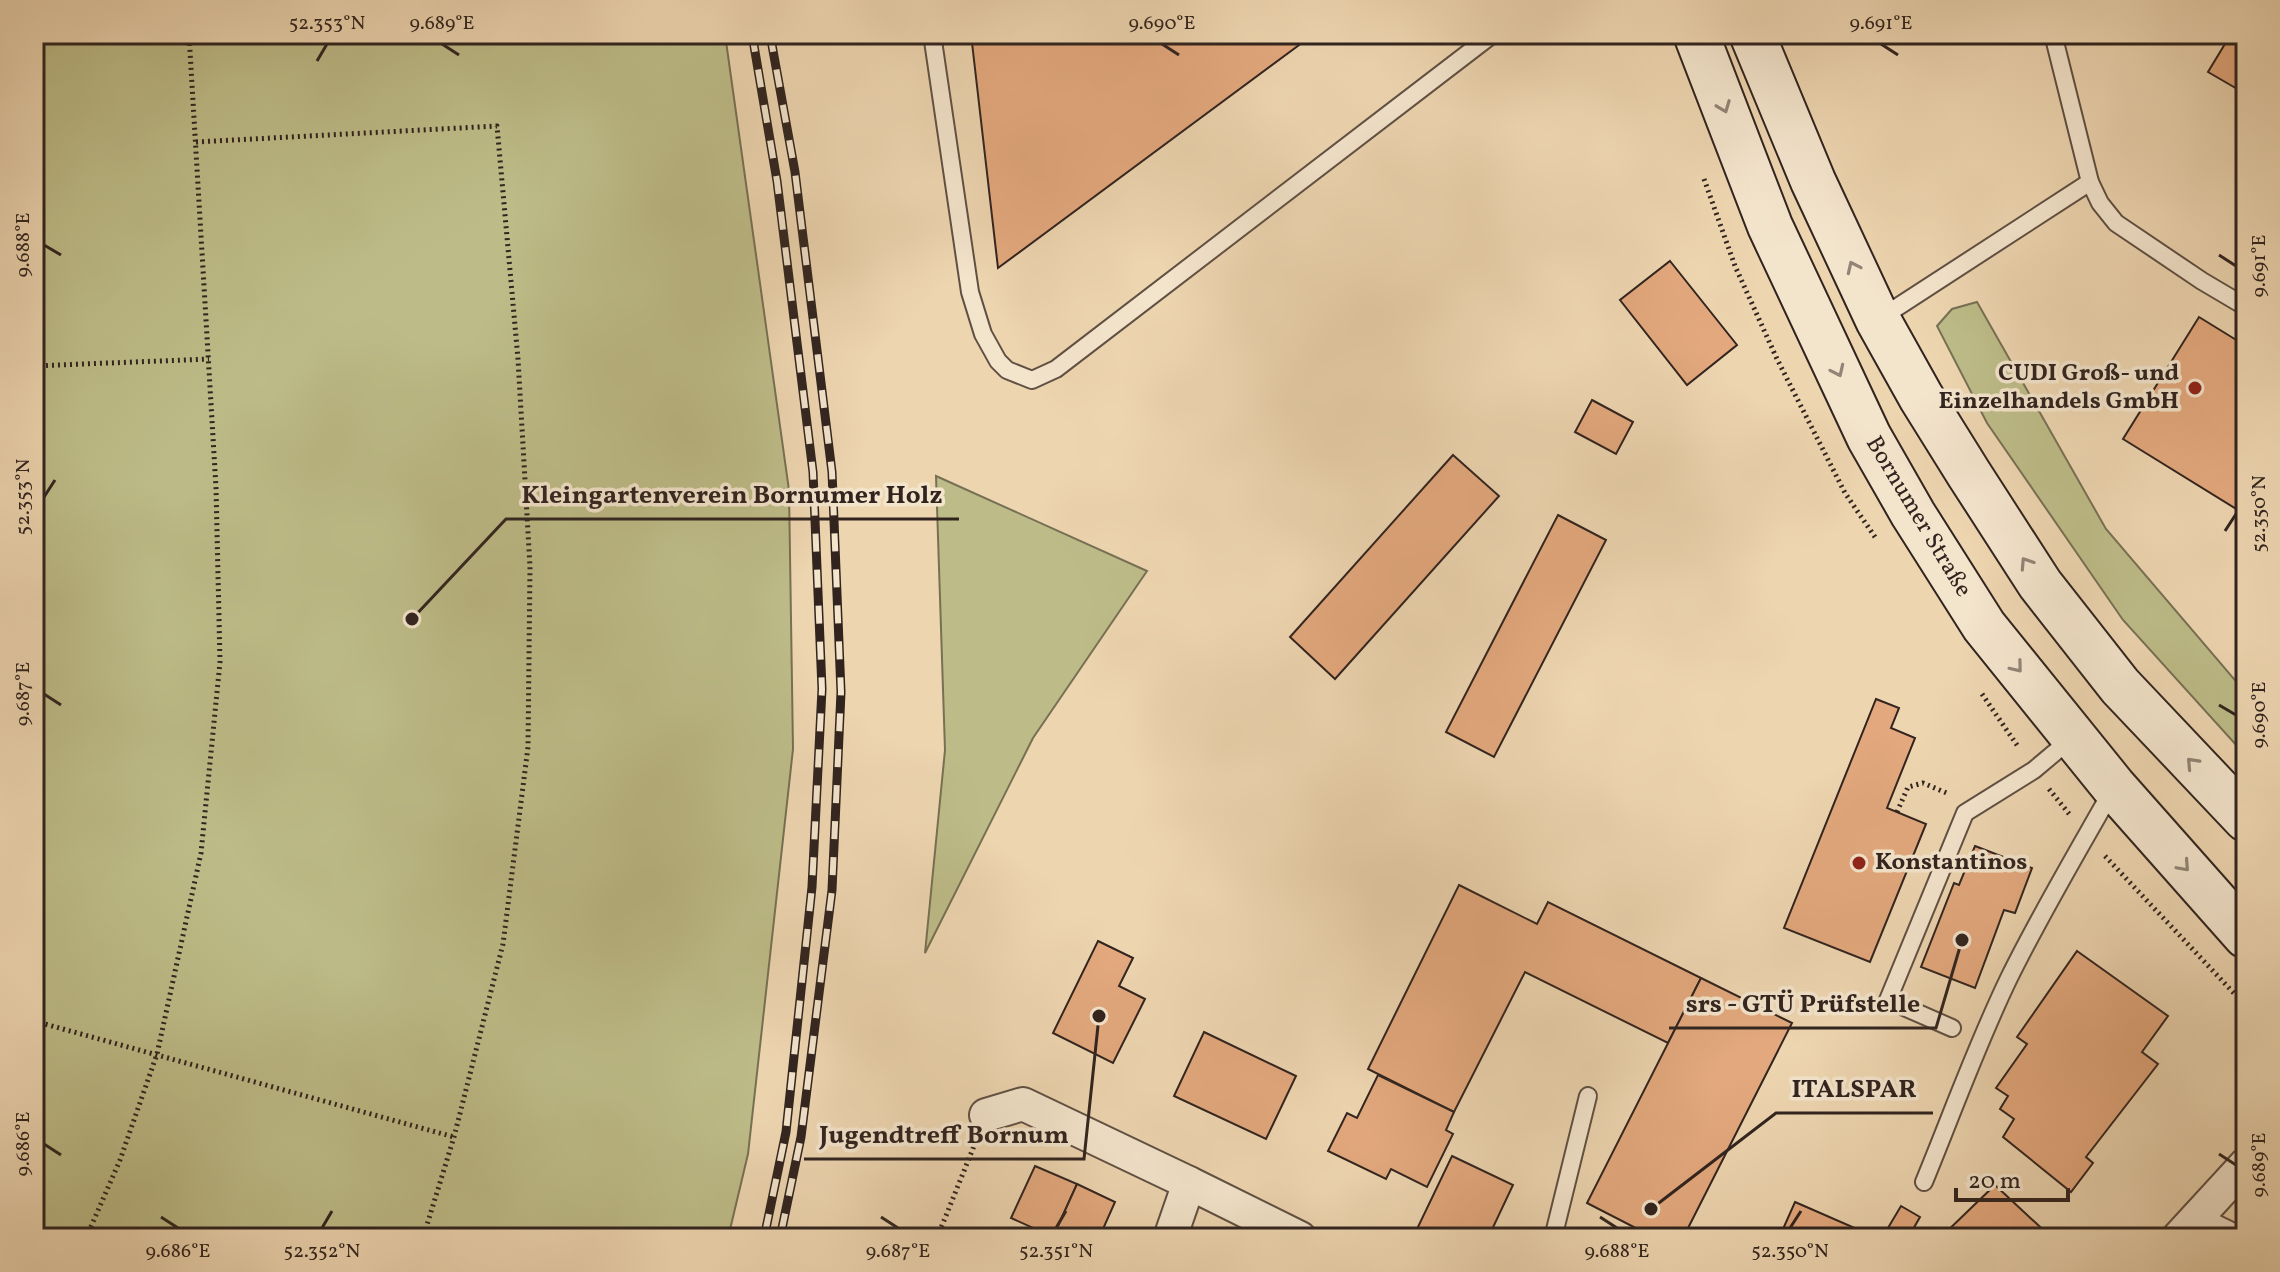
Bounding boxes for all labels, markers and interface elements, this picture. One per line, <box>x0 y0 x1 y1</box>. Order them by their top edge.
text: 52.353°N <box>289 10 366 38</box>
text: 9.689°E <box>410 10 474 38</box>
text: 9.690°E <box>1128 10 1196 38</box>
text: 9.691°E <box>1850 10 1912 38</box>
one-way arrow <box>1714 99 1731 113</box>
text: 9.688°E <box>10 212 38 278</box>
text: 9.691°E <box>2246 235 2274 297</box>
one-way arrow <box>1847 260 1863 275</box>
place label: CUDI Groß- und Einzelhandels GmbH <box>1938 357 2179 419</box>
one-way arrow <box>1828 363 1844 378</box>
marker: CUDI Groß- und Einzelhandels GmbH <box>2186 379 2204 397</box>
street label: Bornumer Straße <box>1856 430 1980 604</box>
text: 52.353°N <box>10 458 38 535</box>
callout: Kleingartenverein Bornumer Holz <box>506 469 959 519</box>
text: 52.350°N <box>2246 475 2274 553</box>
text: Kleingartenverein Bornumer Holz <box>521 478 943 514</box>
one-way arrow <box>2021 557 2036 572</box>
one-way arrow <box>2007 658 2021 673</box>
text: 9.687°E <box>10 662 38 726</box>
text: 9.690°E <box>2246 681 2274 749</box>
one-way arrow <box>2188 757 2202 772</box>
place label: Konstantinos <box>1875 846 2027 880</box>
marker: Konstantinos <box>1850 854 1868 872</box>
one-way arrow <box>2174 857 2189 872</box>
callout: srs - GTÜ Prüfstelle <box>1669 978 1936 1028</box>
text: srs - GTÜ Prüfstelle <box>1686 987 1920 1023</box>
callout: ITALSPAR <box>1776 1063 1933 1113</box>
text: ITALSPAR <box>1792 1072 1916 1108</box>
callout: Jugendtreff Bornum <box>804 1109 1084 1159</box>
text: 9.686°E <box>10 1112 38 1177</box>
text: Jugendtreff Bornum <box>818 1118 1069 1154</box>
text: 9.689°E <box>2246 1133 2274 1197</box>
scale bar <box>1956 1152 2068 1202</box>
text: 20 m <box>1968 1165 2021 1199</box>
text: 9.686°E <box>146 1238 211 1266</box>
text: 52.352°N <box>284 1238 361 1266</box>
text: 9.687°E <box>866 1238 930 1266</box>
text: 52.351°N <box>1019 1238 1093 1266</box>
text: 9.688°E <box>1584 1238 1650 1266</box>
text: 52.350°N <box>1751 1238 1829 1266</box>

